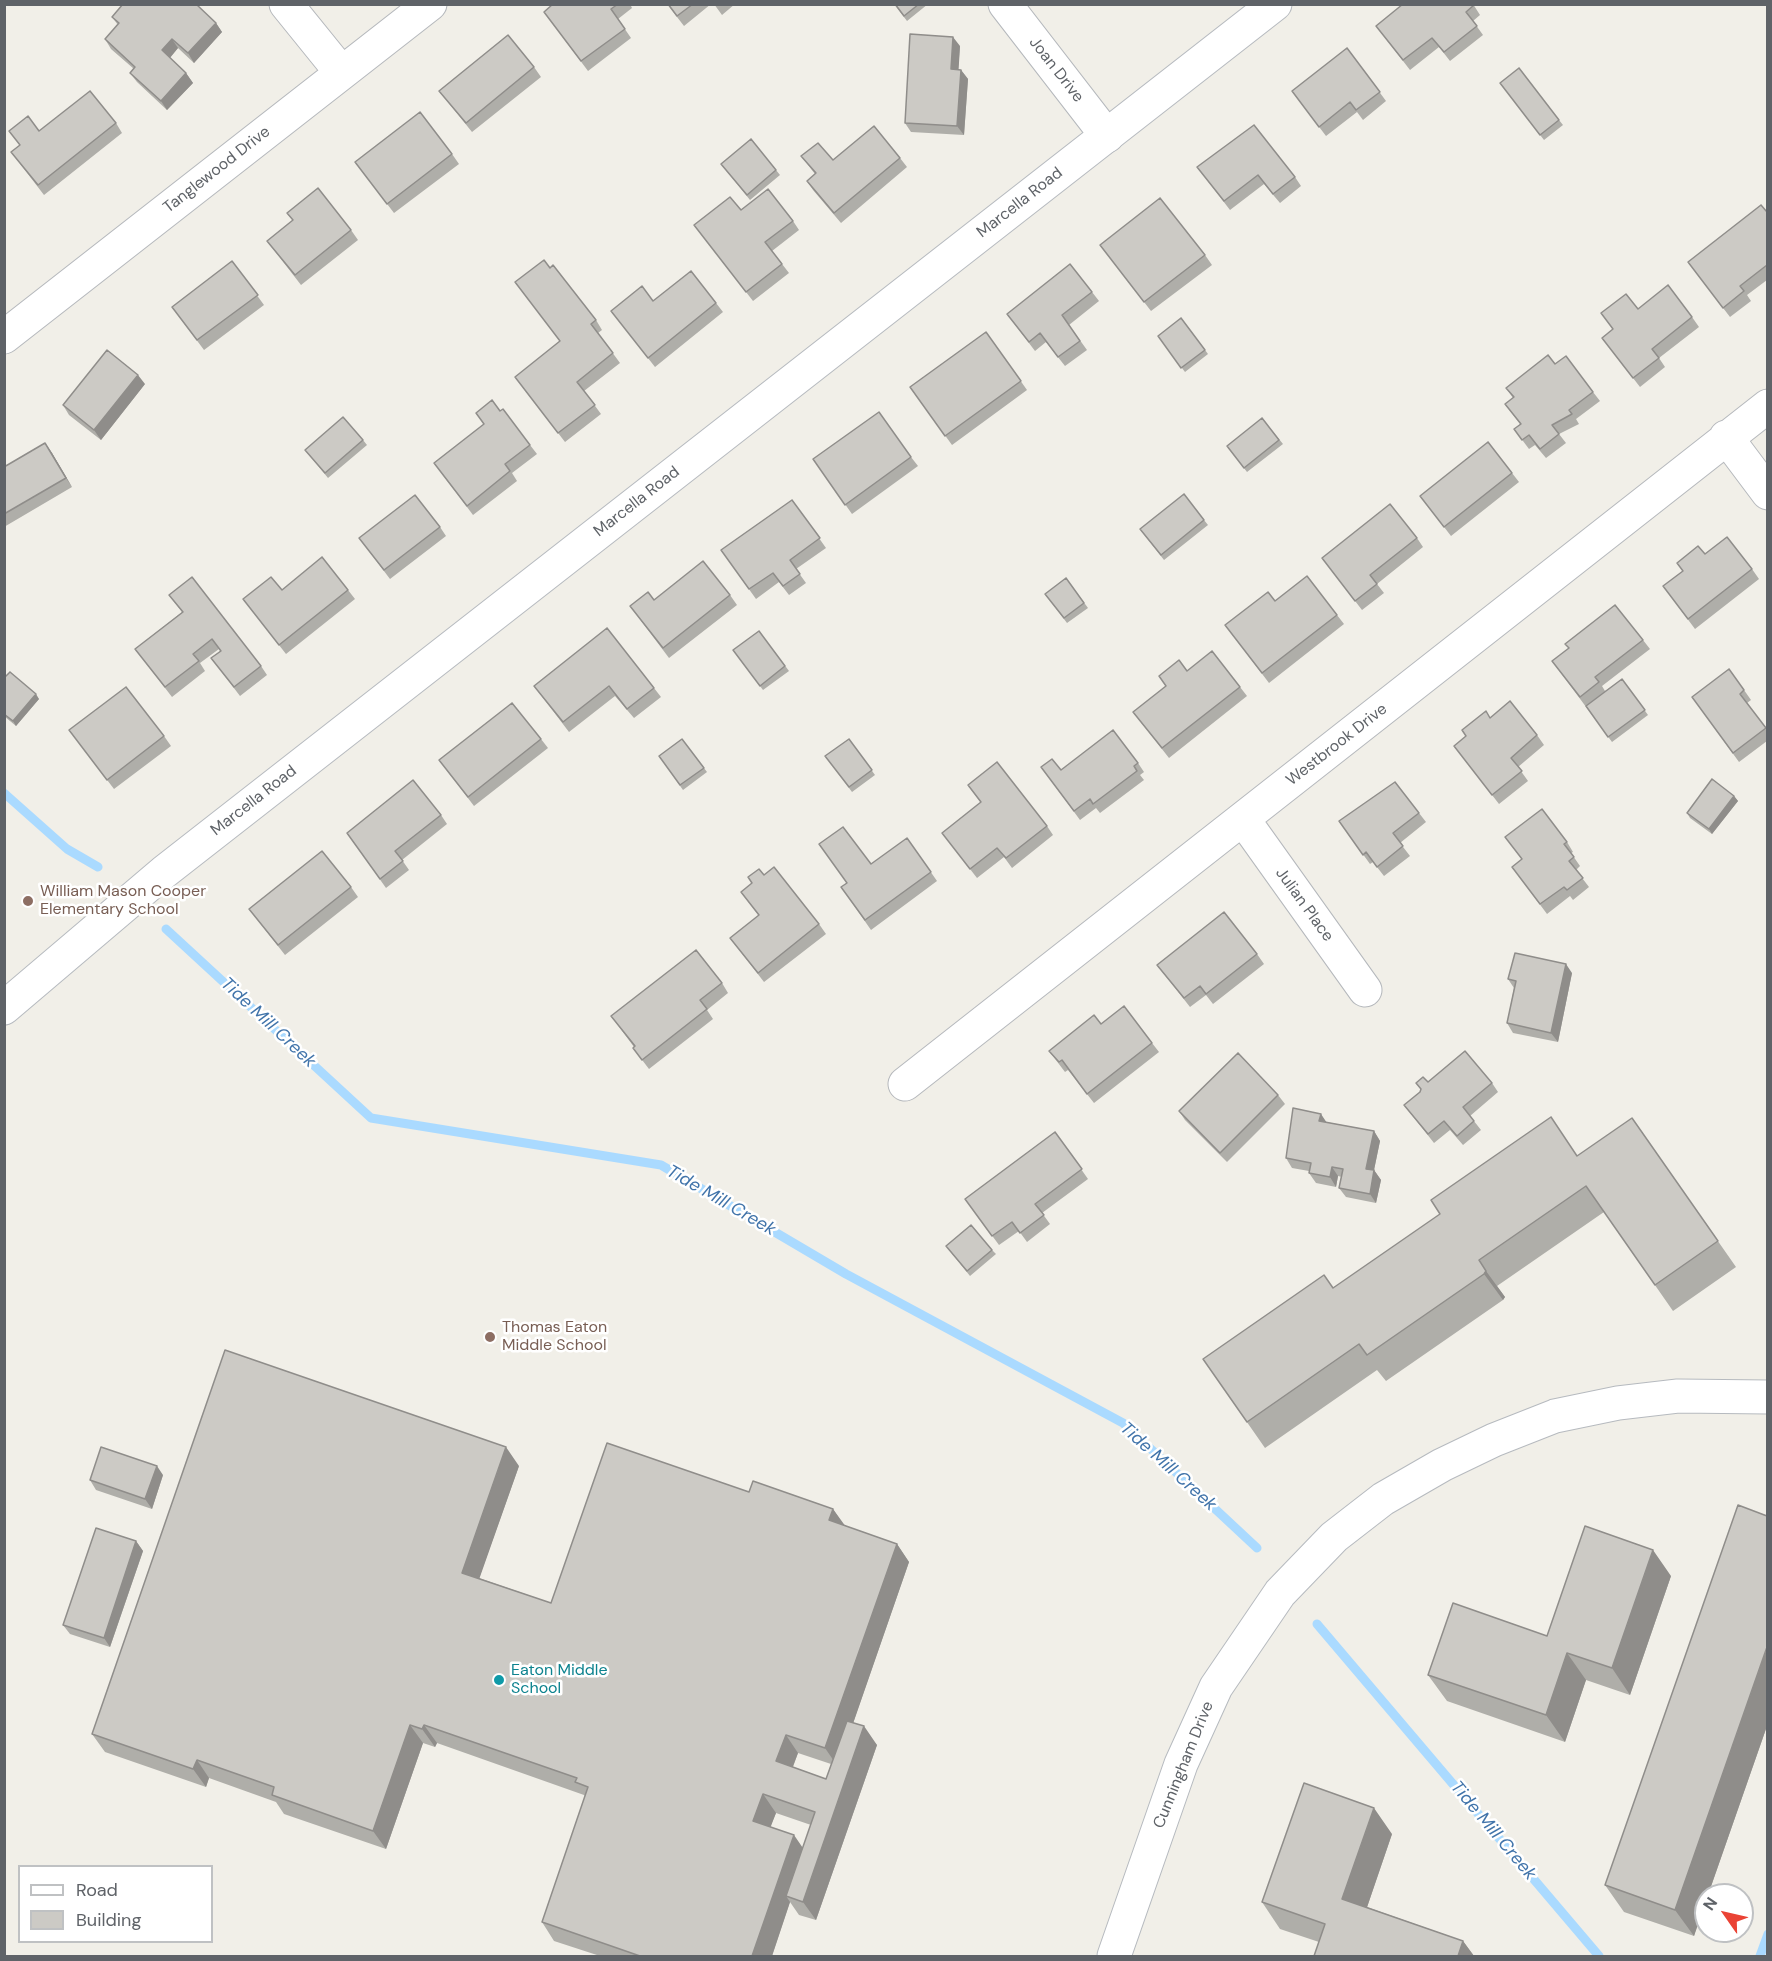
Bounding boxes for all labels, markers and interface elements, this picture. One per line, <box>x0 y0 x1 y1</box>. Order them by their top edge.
street label: Joan Drive <box>1025 34 1087 106</box>
street label: Tanglewood Drive <box>160 122 274 218</box>
street label: Marcella Road <box>973 164 1067 242</box>
street label: Marcella Road <box>590 463 684 541</box>
street label: Westbrook Drive <box>1283 700 1391 790</box>
street label: Marcella Road <box>207 762 301 840</box>
street label: Julian Place <box>1271 864 1337 946</box>
place label: William Mason Cooper Elementary School <box>40 882 206 920</box>
marker: William Mason Cooper Elementary School <box>21 894 35 908</box>
water label: Tide Mill Creek <box>216 973 320 1073</box>
water label: Tide Mill Creek <box>663 1161 779 1241</box>
place label: Thomas Eaton Middle School <box>502 1318 607 1356</box>
marker: Thomas Eaton Middle School <box>483 1330 497 1344</box>
water label: Tide Mill Creek <box>1115 1418 1221 1516</box>
place label: Eaton Middle School <box>511 1661 608 1699</box>
marker: Eaton Middle School <box>492 1673 506 1687</box>
street label: Cunningham Drive <box>1150 1699 1218 1831</box>
water label: Tide Mill Creek <box>1445 1777 1541 1885</box>
legend <box>18 1865 213 1943</box>
text: Road <box>76 1878 118 1902</box>
north arrow <box>1694 1883 1754 1943</box>
text: N <box>1698 1893 1722 1914</box>
text: Building <box>76 1908 141 1932</box>

